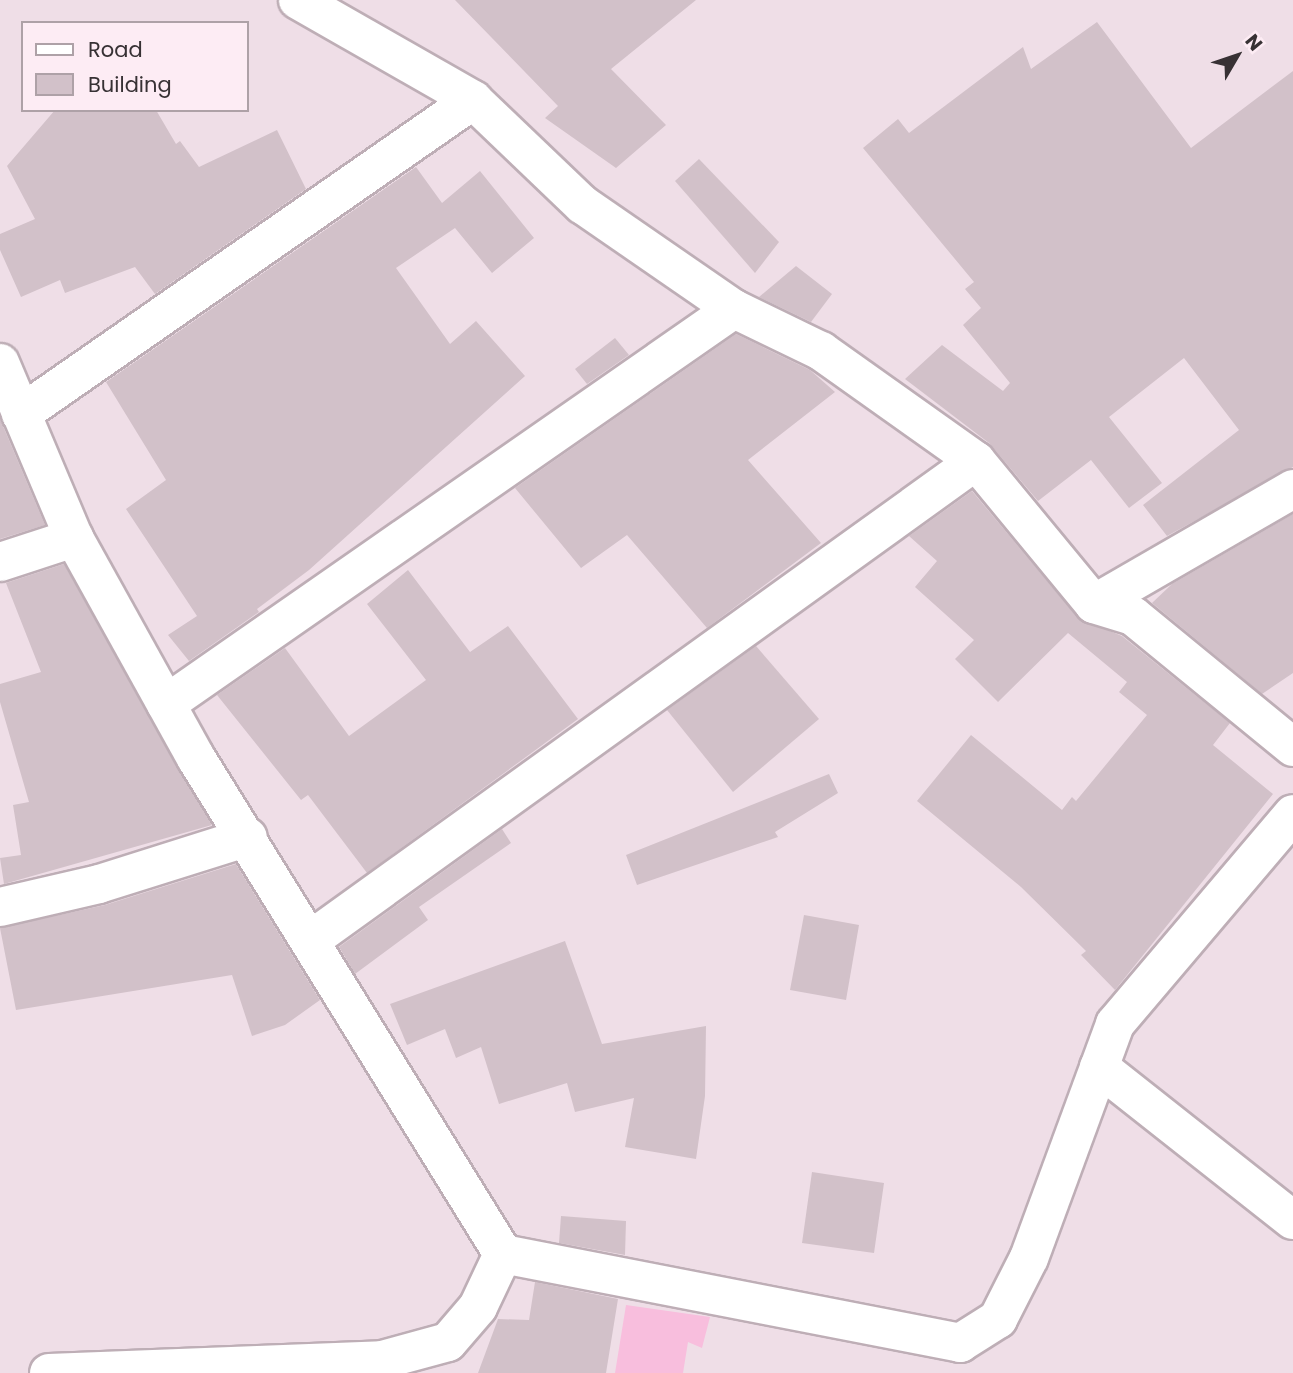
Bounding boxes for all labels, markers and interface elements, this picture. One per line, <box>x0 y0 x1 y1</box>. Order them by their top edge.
legend <box>21 21 248 112</box>
north arrow <box>1202 21 1272 91</box>
text: N <box>1239 28 1269 57</box>
text: Road <box>88 35 143 64</box>
text: Building <box>88 70 172 99</box>

